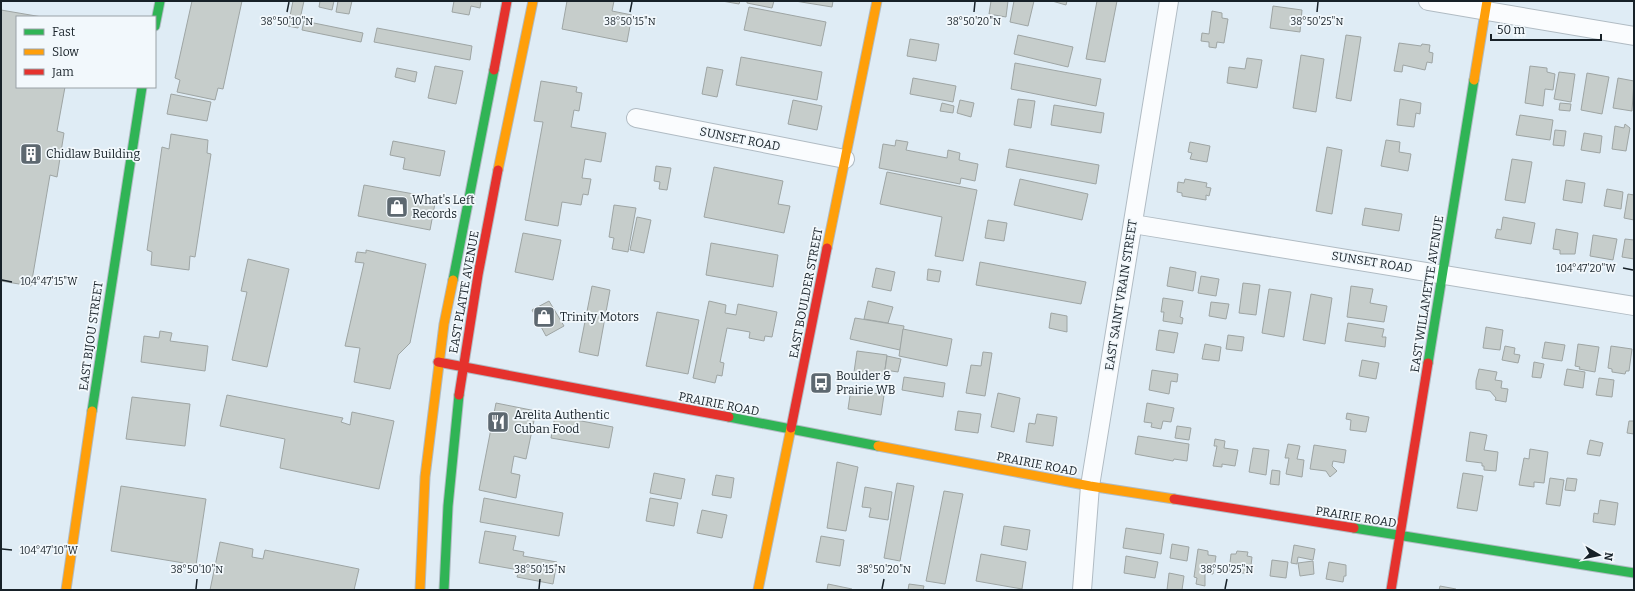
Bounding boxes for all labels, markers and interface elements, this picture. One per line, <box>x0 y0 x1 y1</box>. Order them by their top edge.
legend <box>16 16 156 88</box>
text: 38°50'10"N <box>261 16 313 28</box>
text: 38°50'15"N <box>604 16 656 28</box>
text: 38°50'20"N <box>947 16 1001 28</box>
text: 38°50'25"N <box>1291 16 1343 28</box>
scale bar <box>1491 16 1601 42</box>
text: 50 m <box>1497 23 1526 37</box>
text: Fast <box>52 25 76 39</box>
text: Slow <box>52 45 79 59</box>
text: Jam <box>51 65 74 79</box>
street label: SUNSET ROAD <box>698 124 782 154</box>
building icon: Chidlaw Building <box>18 141 44 167</box>
place label: Chidlaw Building <box>46 147 140 161</box>
place label: What's Left Records <box>412 193 475 221</box>
shop icon: What's Left Records <box>384 194 410 220</box>
street label: EAST WILLAMETTE AVENUE <box>1408 214 1446 374</box>
street label: EAST SAINT VRAIN STREET <box>1102 219 1140 371</box>
street label: EAST BOULDER STREET <box>786 226 826 360</box>
street label: EAST PLATTE AVENUE <box>446 229 482 355</box>
street label: SUNSET ROAD <box>1330 249 1414 275</box>
text: 104°47'20"W <box>1556 263 1616 275</box>
text: 104°47'15"W <box>21 276 78 288</box>
street label: EAST BIJOU STREET <box>76 280 106 392</box>
shop icon: Trinity Motors <box>531 304 557 330</box>
place label: Trinity Motors <box>560 310 639 324</box>
place label: Boulder & Prairie WB <box>836 369 896 397</box>
bus stop icon: Boulder & Prairie WB <box>808 370 834 396</box>
street label: PRAIRIE ROAD <box>677 389 761 419</box>
place label: Arelita Authentic Cuban Food <box>514 408 610 436</box>
restaurant icon: Arelita Authentic Cuban Food <box>485 409 511 435</box>
street label: PRAIRIE ROAD <box>995 449 1079 479</box>
street label: PRAIRIE ROAD <box>1314 504 1398 530</box>
north arrow <box>1579 535 1619 575</box>
text: 104°47'10"W <box>20 545 79 557</box>
text: N <box>1601 551 1615 562</box>
text: 38°50'10"N <box>171 564 223 576</box>
text: 38°50'15"N <box>514 564 566 576</box>
text: 38°50'20"N <box>857 564 911 576</box>
text: 38°50'25"N <box>1201 564 1253 576</box>

